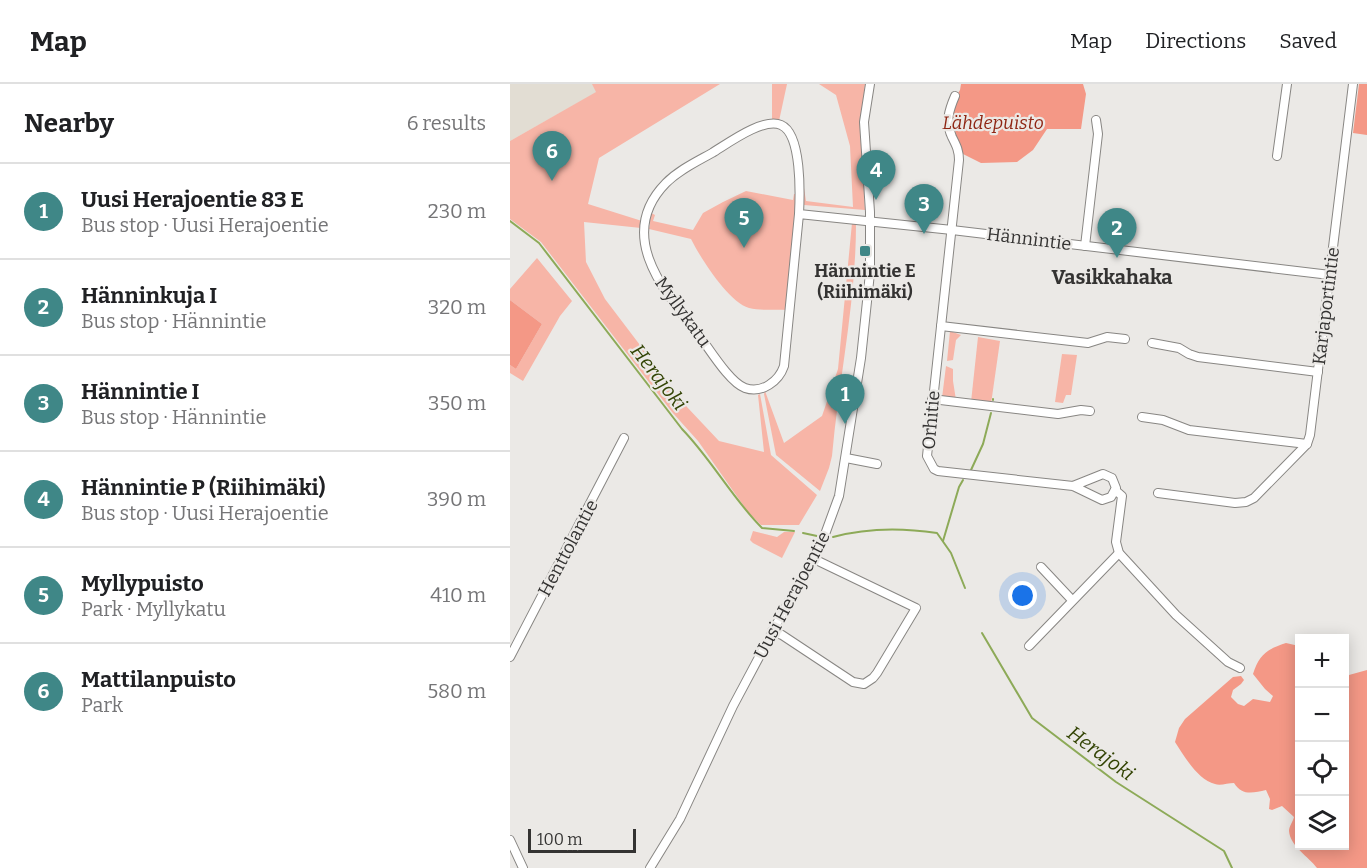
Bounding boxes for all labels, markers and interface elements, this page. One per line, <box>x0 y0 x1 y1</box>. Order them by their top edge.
text: Map <box>30 25 87 58</box>
text: Map <box>1070 28 1112 54</box>
text: Directions <box>1145 28 1246 54</box>
text: Saved <box>1279 28 1337 54</box>
text: Nearby <box>24 108 114 139</box>
text: 6 results <box>407 111 486 135</box>
park label: Lähdepuisto <box>942 112 1044 134</box>
pin: 6 <box>532 132 572 181</box>
pin: 4 <box>856 150 896 200</box>
pin: 3 <box>904 184 944 234</box>
text: Uusi Herajoentie 83 E <box>81 186 304 213</box>
pin: 5 <box>724 198 764 248</box>
text: 1 <box>39 199 48 223</box>
text: 230 m <box>428 199 486 223</box>
pin: 2 <box>1098 208 1136 258</box>
text: Bus stop · Uusi Herajoentie <box>81 213 329 237</box>
street label: Hännintie <box>985 223 1073 255</box>
marker: Hännintie E (Riihimäki) <box>858 244 872 258</box>
street label: Karjaportintie <box>1308 246 1344 366</box>
place label: Hännintie E (Riihimäki) <box>814 260 916 303</box>
district label: Vasikkahaka <box>1051 265 1173 289</box>
street label: Myllykatu <box>650 273 716 351</box>
text: Hänninkuja I <box>81 282 217 309</box>
text: 2 <box>38 295 49 319</box>
text: 320 m <box>428 295 486 319</box>
text: Bus stop · Hännintie <box>81 309 266 333</box>
water label: Herajoki <box>625 339 692 416</box>
pin: 1 <box>826 374 864 424</box>
text: Hännintie I <box>81 378 200 405</box>
street label: Orhitie <box>917 390 945 450</box>
text: 3 <box>38 391 49 415</box>
text: 350 m <box>428 391 486 415</box>
text: Bus stop · Hännintie <box>81 405 266 429</box>
text: Hännintie P (Riihimäki) <box>81 474 325 501</box>
text: 4 <box>37 487 50 511</box>
text: 390 m <box>427 487 486 511</box>
street label: Henttolantie <box>533 496 603 600</box>
text: Bus stop · Uusi Herajoentie <box>81 501 329 525</box>
street label: Uusi Herajoentie <box>749 527 835 663</box>
text: Myllypuisto <box>81 570 204 597</box>
your location <box>1008 581 1037 610</box>
text: 5 <box>38 583 49 607</box>
text: 410 m <box>430 583 486 607</box>
text: Park · Myllykatu <box>81 597 226 621</box>
map controls <box>1295 634 1349 850</box>
button: + <box>1295 634 1349 688</box>
text: Mattilanpuisto <box>81 666 236 693</box>
text: 6 <box>38 679 49 703</box>
text: 580 m <box>427 679 486 703</box>
button: − <box>1295 688 1349 742</box>
text: Park <box>81 693 123 717</box>
water label: Herajoki <box>1062 721 1139 786</box>
button: locate <box>1295 742 1349 796</box>
button: layers <box>1295 796 1349 850</box>
scale bar <box>528 826 636 854</box>
text: 100 m <box>537 830 582 849</box>

